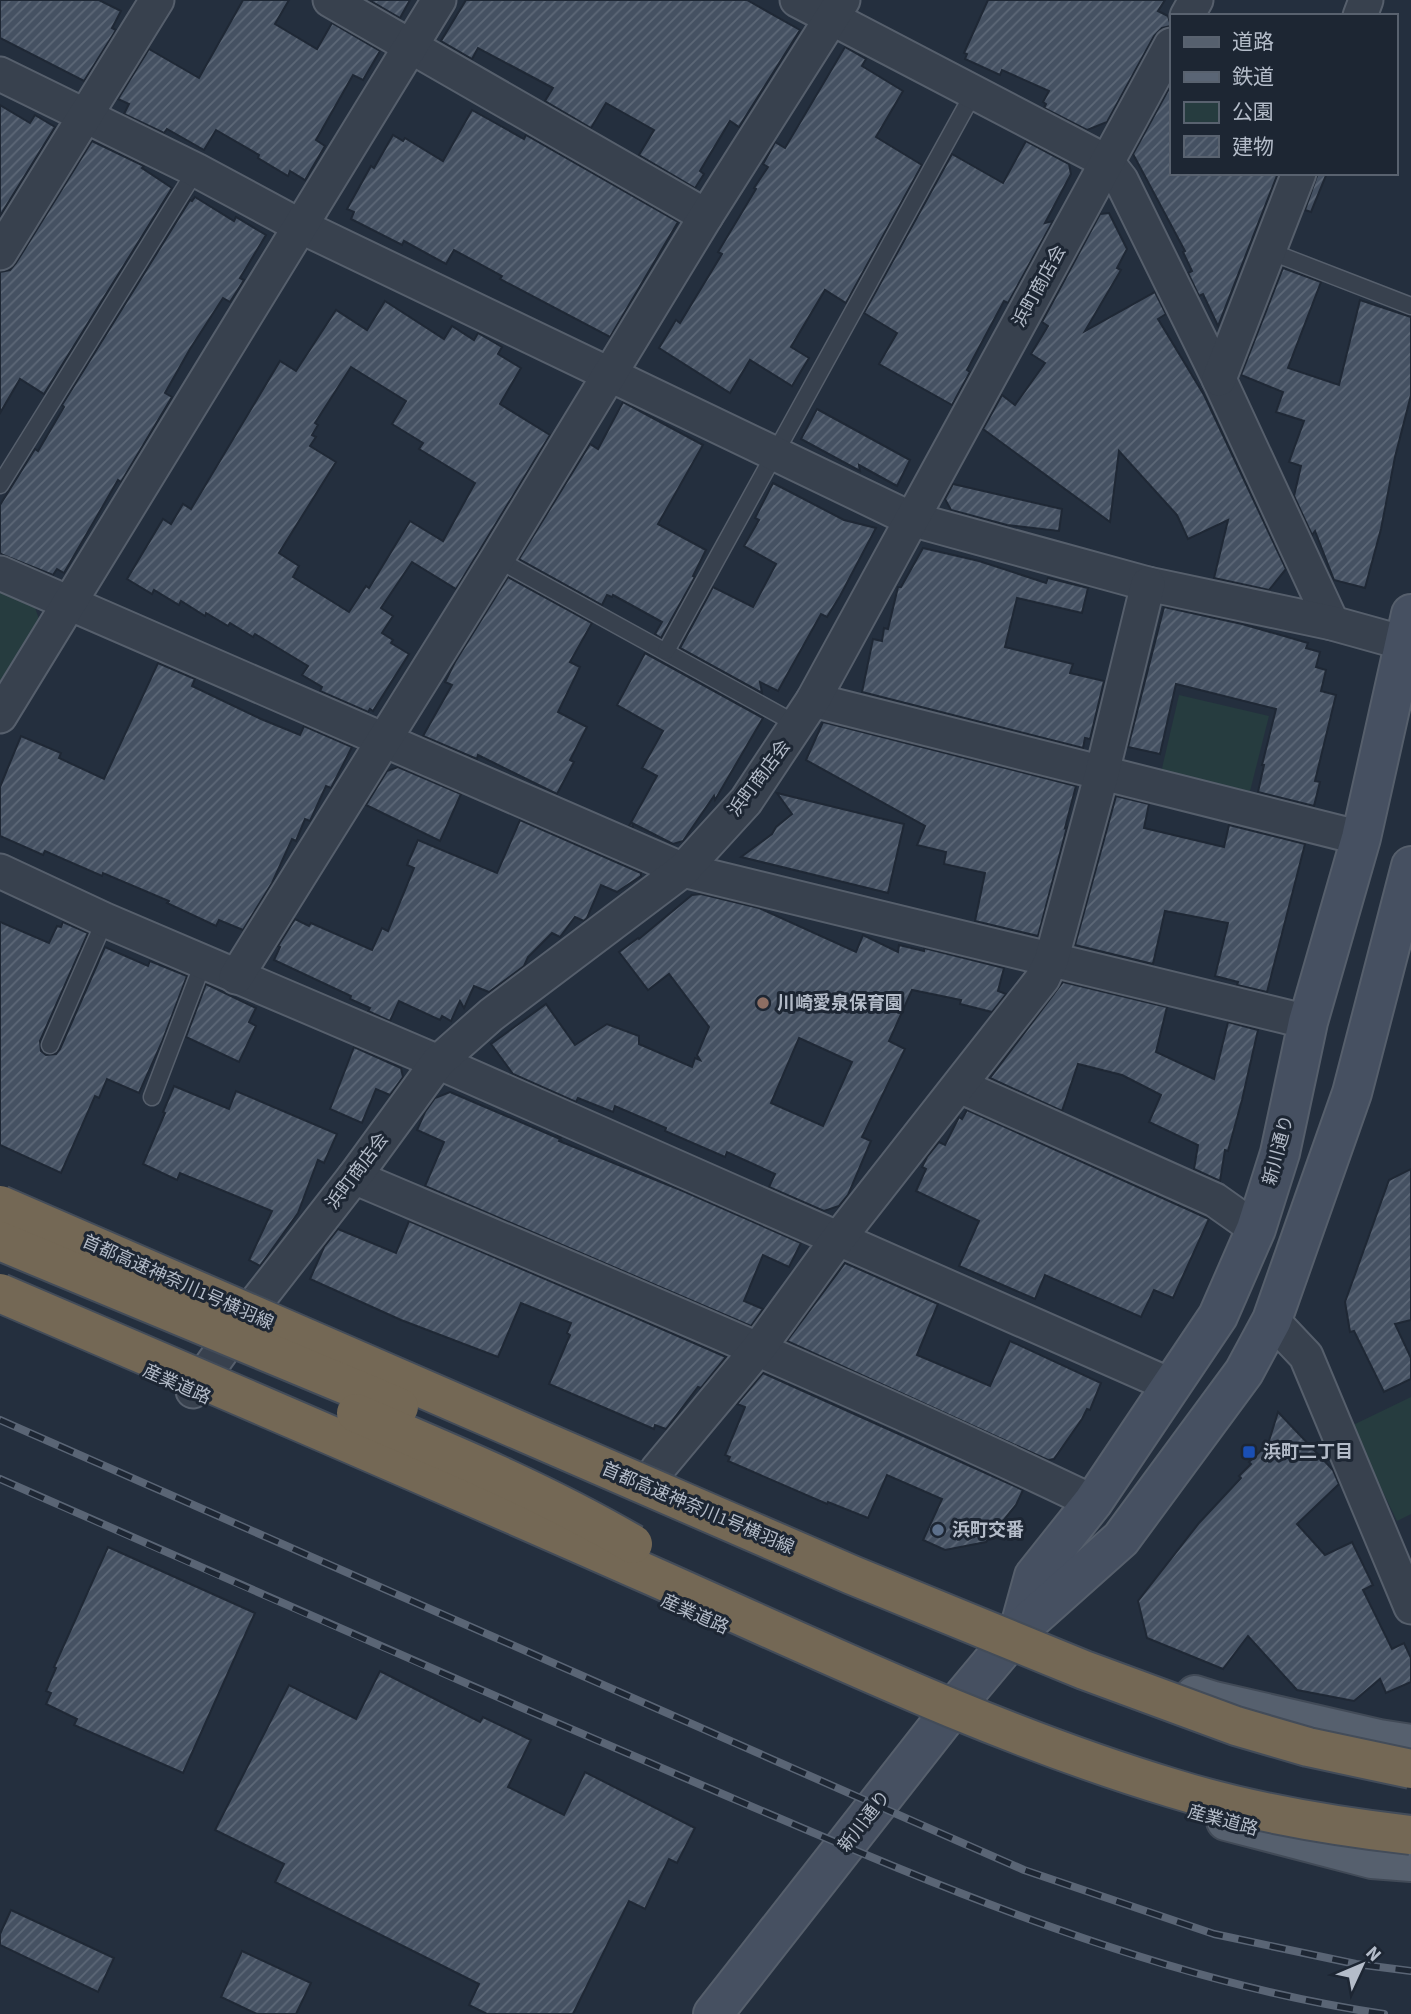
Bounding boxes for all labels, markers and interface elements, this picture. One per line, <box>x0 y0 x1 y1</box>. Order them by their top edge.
legend <box>1170 14 1397 175</box>
text: 道路 <box>1232 27 1274 57</box>
text: 鉄道 <box>1232 62 1274 92</box>
text: 公園 <box>1232 97 1274 127</box>
text: 建物 <box>1232 132 1274 162</box>
street label: 浜町商店会 <box>1007 241 1072 332</box>
street label: 浜町商店会 <box>722 735 796 822</box>
place label: 川崎愛泉保育園 <box>777 991 903 1016</box>
marker: 川崎愛泉保育園 <box>755 995 771 1011</box>
street label: 新川通り <box>1257 1112 1300 1188</box>
street label: 浜町商店会 <box>320 1128 394 1215</box>
street label: 首都高速神奈川1号横羽線 <box>78 1229 277 1336</box>
street label: 産業道路 <box>139 1358 215 1411</box>
place label: 浜町二丁目 <box>1263 1440 1353 1465</box>
marker: 浜町二丁目 <box>1241 1444 1257 1460</box>
street label: 首都高速神奈川1号横羽線 <box>598 1457 798 1560</box>
place label: 浜町交番 <box>952 1518 1024 1543</box>
marker: 浜町交番 <box>930 1522 946 1538</box>
street label: 産業道路 <box>657 1588 733 1641</box>
street label: 新川通り <box>832 1785 896 1857</box>
street label: 産業道路 <box>1185 1799 1261 1842</box>
north arrow <box>1327 1930 1397 2000</box>
text: N <box>1359 1940 1387 1968</box>

